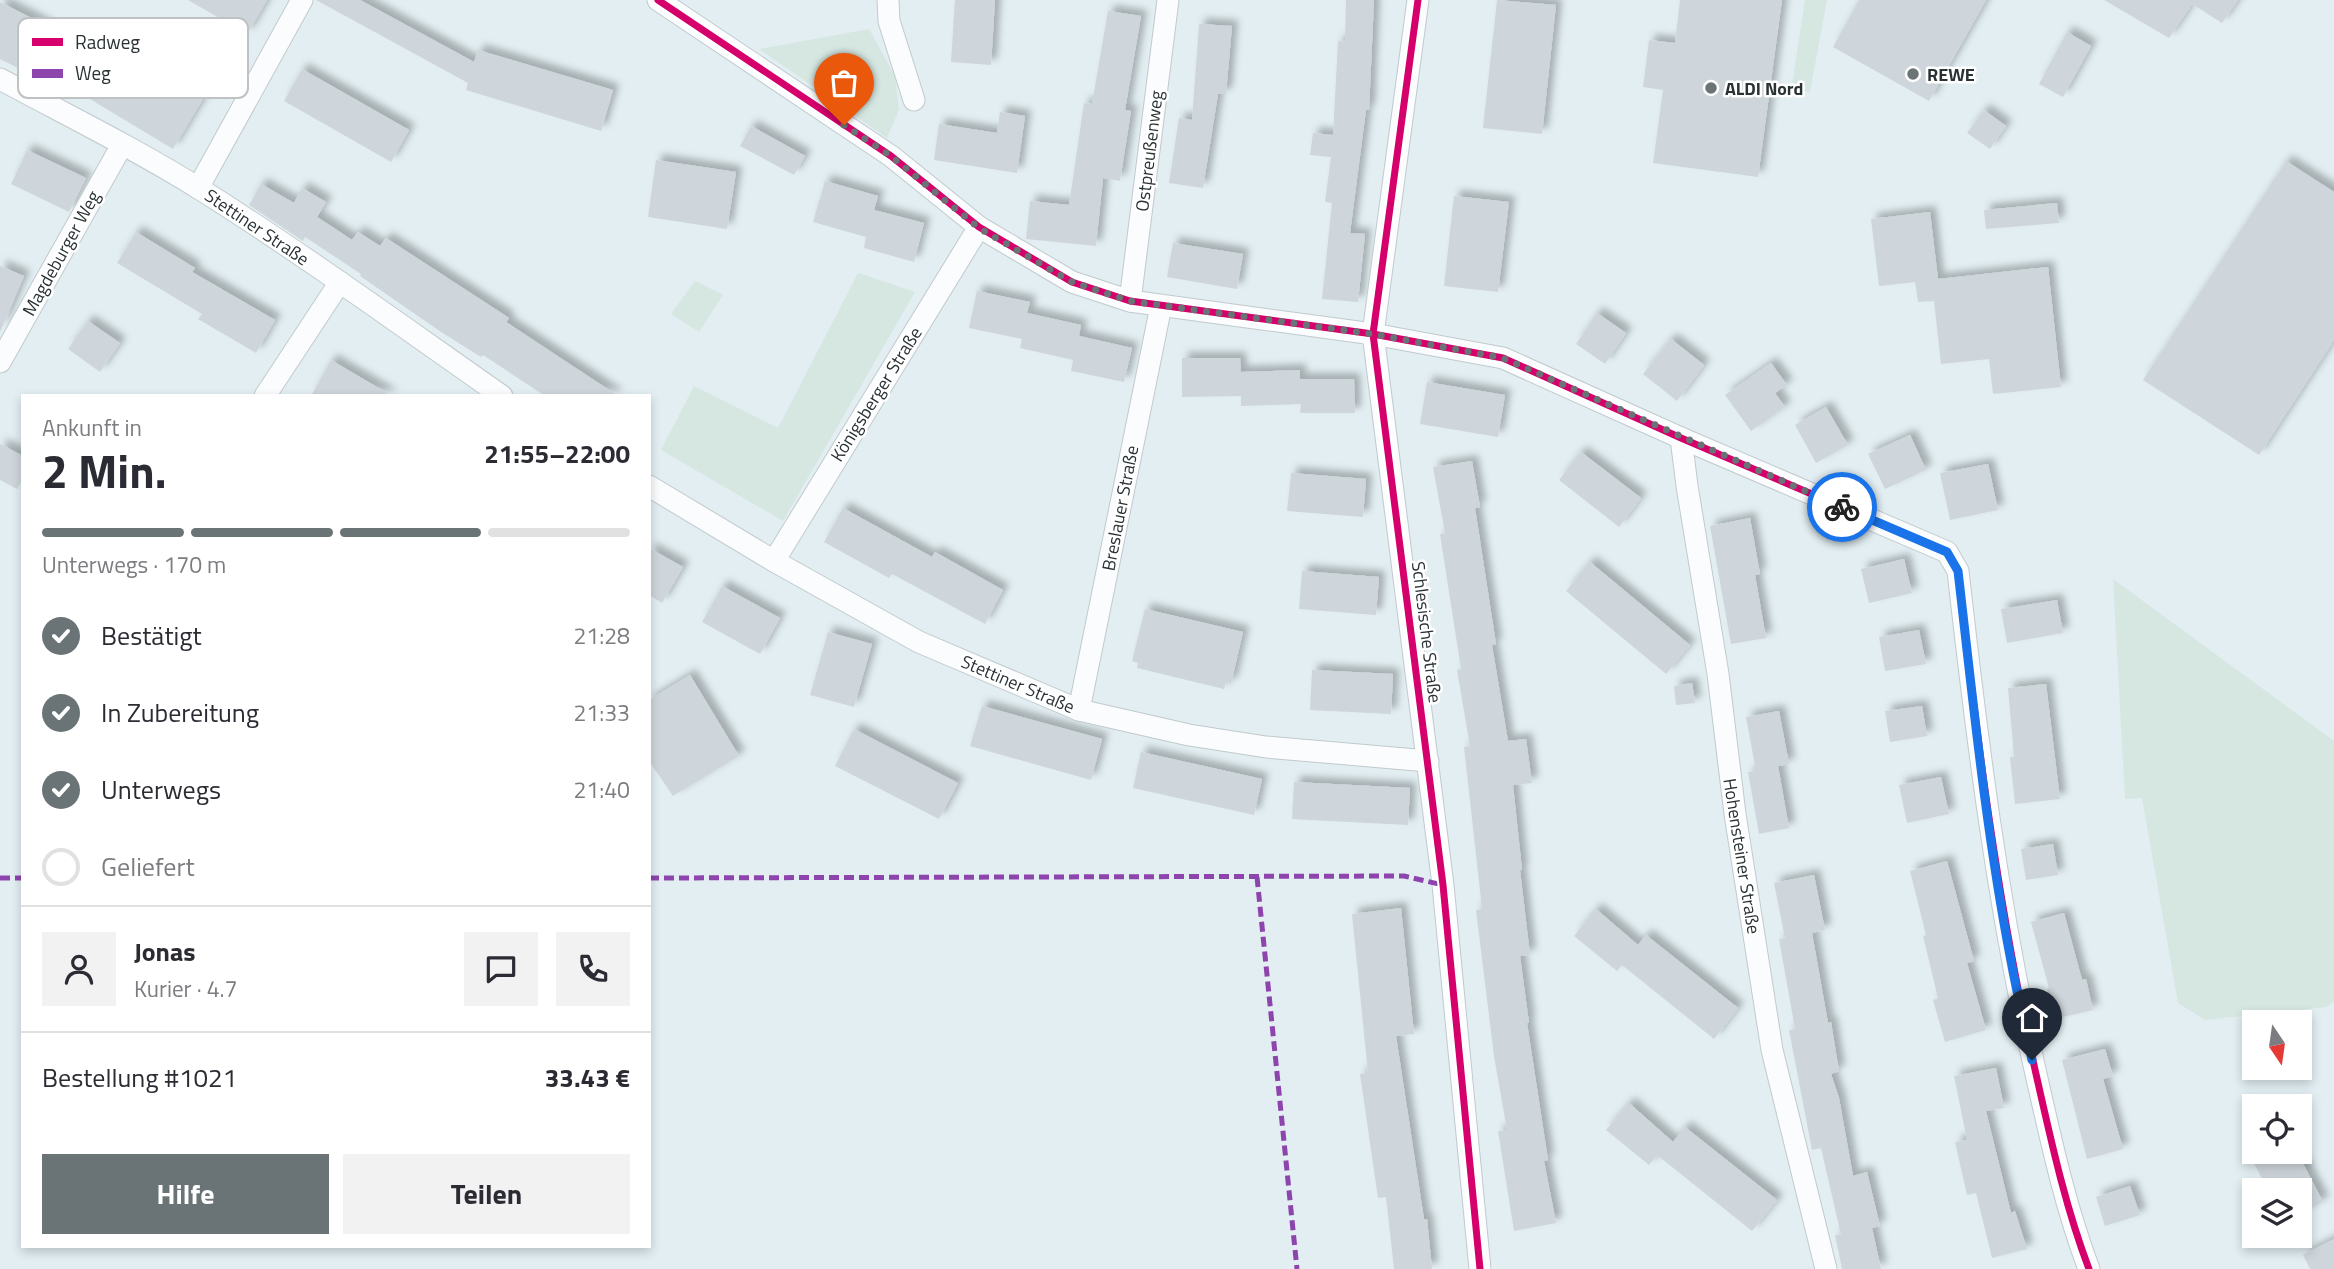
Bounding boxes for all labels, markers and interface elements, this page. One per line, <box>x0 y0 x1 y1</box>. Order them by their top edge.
legend <box>18 18 248 98</box>
text: Radweg <box>75 27 140 56</box>
pin <box>814 53 874 125</box>
text: Weg <box>75 58 111 87</box>
place label: REWE <box>1927 61 1975 88</box>
icon: bag <box>825 64 863 102</box>
marker: REWE <box>1905 66 1921 82</box>
place label: ALDI Nord <box>1725 75 1803 102</box>
marker: ALDI Nord <box>1703 80 1719 96</box>
street label: Ostpreußenweg <box>1128 89 1170 213</box>
street label: Stettiner Straße <box>199 182 315 272</box>
street label: Magdeburger Weg <box>15 185 107 321</box>
street label: Königsberger Straße <box>824 321 928 467</box>
text: Ankunft in <box>42 410 142 445</box>
text: 21:55–22:00 <box>484 434 630 473</box>
text: 2 Min. <box>42 436 166 506</box>
street label: Breslauer Straße <box>1095 443 1145 573</box>
courier <box>1807 472 1877 542</box>
icon: bike <box>1823 488 1861 526</box>
text: Unterwegs · 170 m <box>42 547 226 582</box>
street label: Schlesische Straße <box>1405 560 1449 704</box>
text: Bestätigt <box>101 616 202 655</box>
icon: check <box>42 617 80 655</box>
text: 21:28 <box>573 618 630 653</box>
street label: Stettiner Straße <box>957 648 1079 720</box>
text: In Zubereitung <box>101 693 259 732</box>
icon: check <box>42 694 80 732</box>
text: 21:33 <box>573 695 630 730</box>
text: Unterwegs <box>101 770 221 809</box>
icon: check <box>42 771 80 809</box>
text: 21:40 <box>573 772 630 807</box>
street label: Hohensteiner Straße <box>1716 776 1768 936</box>
text: Geliefert <box>101 847 195 886</box>
button: person <box>42 932 116 1006</box>
text: Jonas <box>134 932 196 971</box>
button: chat <box>464 932 538 1006</box>
button: phone <box>556 932 630 1006</box>
text: Kurier · 4.7 <box>134 971 237 1006</box>
pin <box>2002 988 2062 1060</box>
icon: home <box>2013 999 2051 1037</box>
north arrow <box>2242 1010 2312 1080</box>
map controls <box>2242 1010 2312 1248</box>
text: Bestellung #1021 <box>42 1058 237 1097</box>
text: 33.43 € <box>545 1058 630 1097</box>
button: locate <box>2242 1094 2312 1164</box>
button: Hilfe <box>42 1154 329 1234</box>
button: Teilen <box>343 1154 630 1234</box>
button: layers <box>2242 1178 2312 1248</box>

